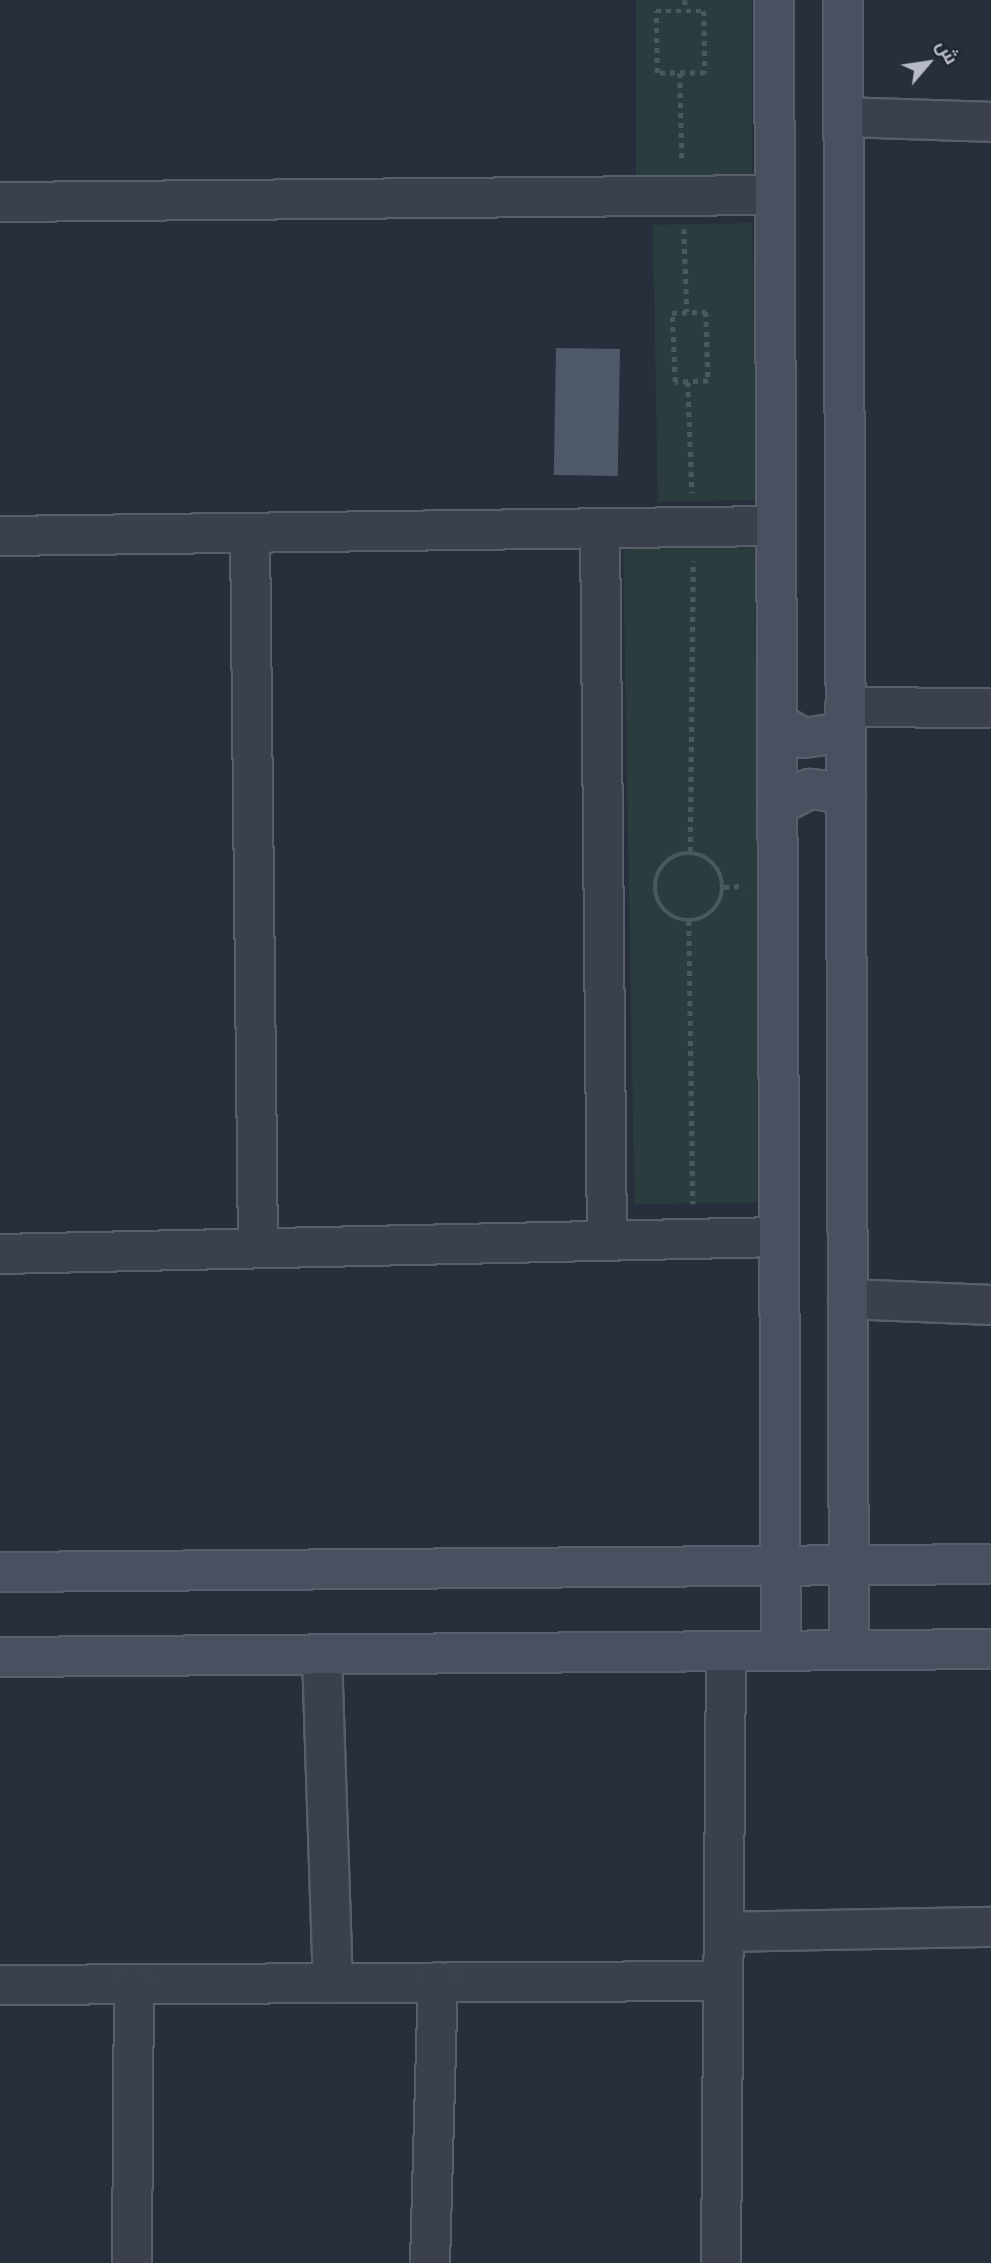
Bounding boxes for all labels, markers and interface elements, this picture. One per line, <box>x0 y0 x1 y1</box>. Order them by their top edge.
north arrow <box>893 28 963 98</box>
text: ش <box>930 36 963 69</box>

